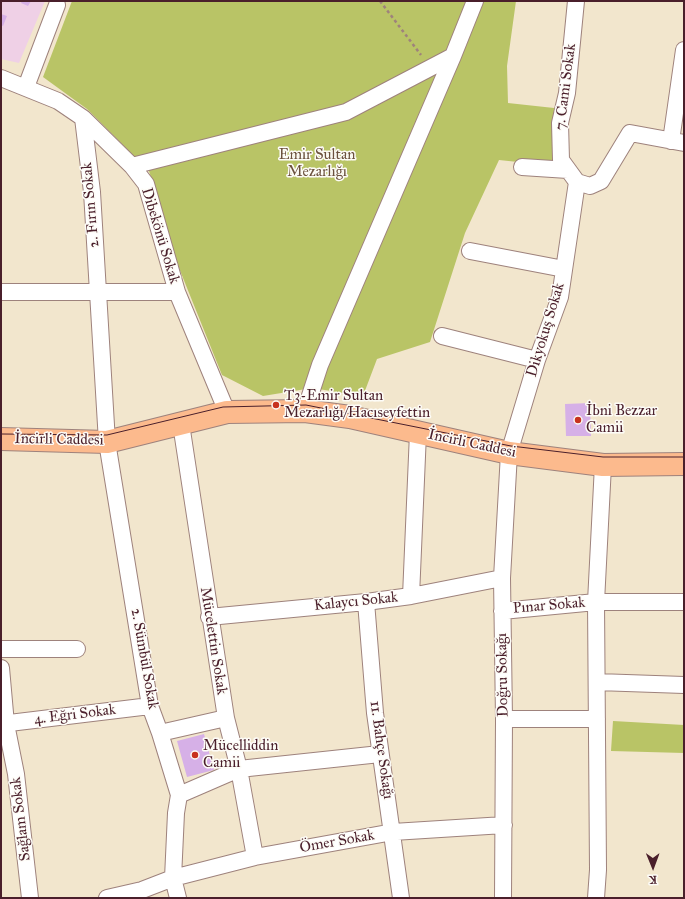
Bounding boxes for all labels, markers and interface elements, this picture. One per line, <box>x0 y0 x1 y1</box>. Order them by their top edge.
street label: 7. Cami Sokak <box>552 43 580 131</box>
park label: Emir Sultan Mezarlığı <box>279 146 355 181</box>
street label: 2. Fırın Sokak <box>78 162 104 248</box>
street label: Dibekönü Sokak <box>137 186 183 286</box>
street label: Dikyokuş Sokak <box>523 281 569 379</box>
place label: T3-Emir Sultan Mezarlığı/Hacıseyfettin <box>284 387 430 422</box>
marker: T3-Emir Sultan Mezarlığı/Hacıseyfettin <box>271 400 281 410</box>
place label: İbni Bezzar Camii <box>586 402 657 437</box>
marker: İbni Bezzar Camii <box>573 415 583 425</box>
street label: İncirli Caddesi <box>426 426 518 462</box>
street label: İncirli Caddesi <box>14 430 104 450</box>
street label: Mücelettin Sokak <box>196 586 230 696</box>
street label: Kalaycı Sokak <box>313 589 399 615</box>
street label: Pınar Sokak <box>512 594 586 618</box>
street label: 2. Sümbül Sokak <box>126 607 162 711</box>
street label: Doğru Sokağı <box>493 633 513 717</box>
street label: 11. Bahçe Sokağı <box>365 700 397 800</box>
street label: 4. Eğri Sokak <box>33 701 117 729</box>
place label: Mücelliddin Camii <box>203 737 278 772</box>
marker: Mücelliddin Camii <box>190 750 200 760</box>
street label: Sağlam Sokak <box>7 776 35 862</box>
street label: Ömer Sokak <box>298 827 376 857</box>
north arrow <box>633 847 673 887</box>
text: K <box>649 873 657 886</box>

